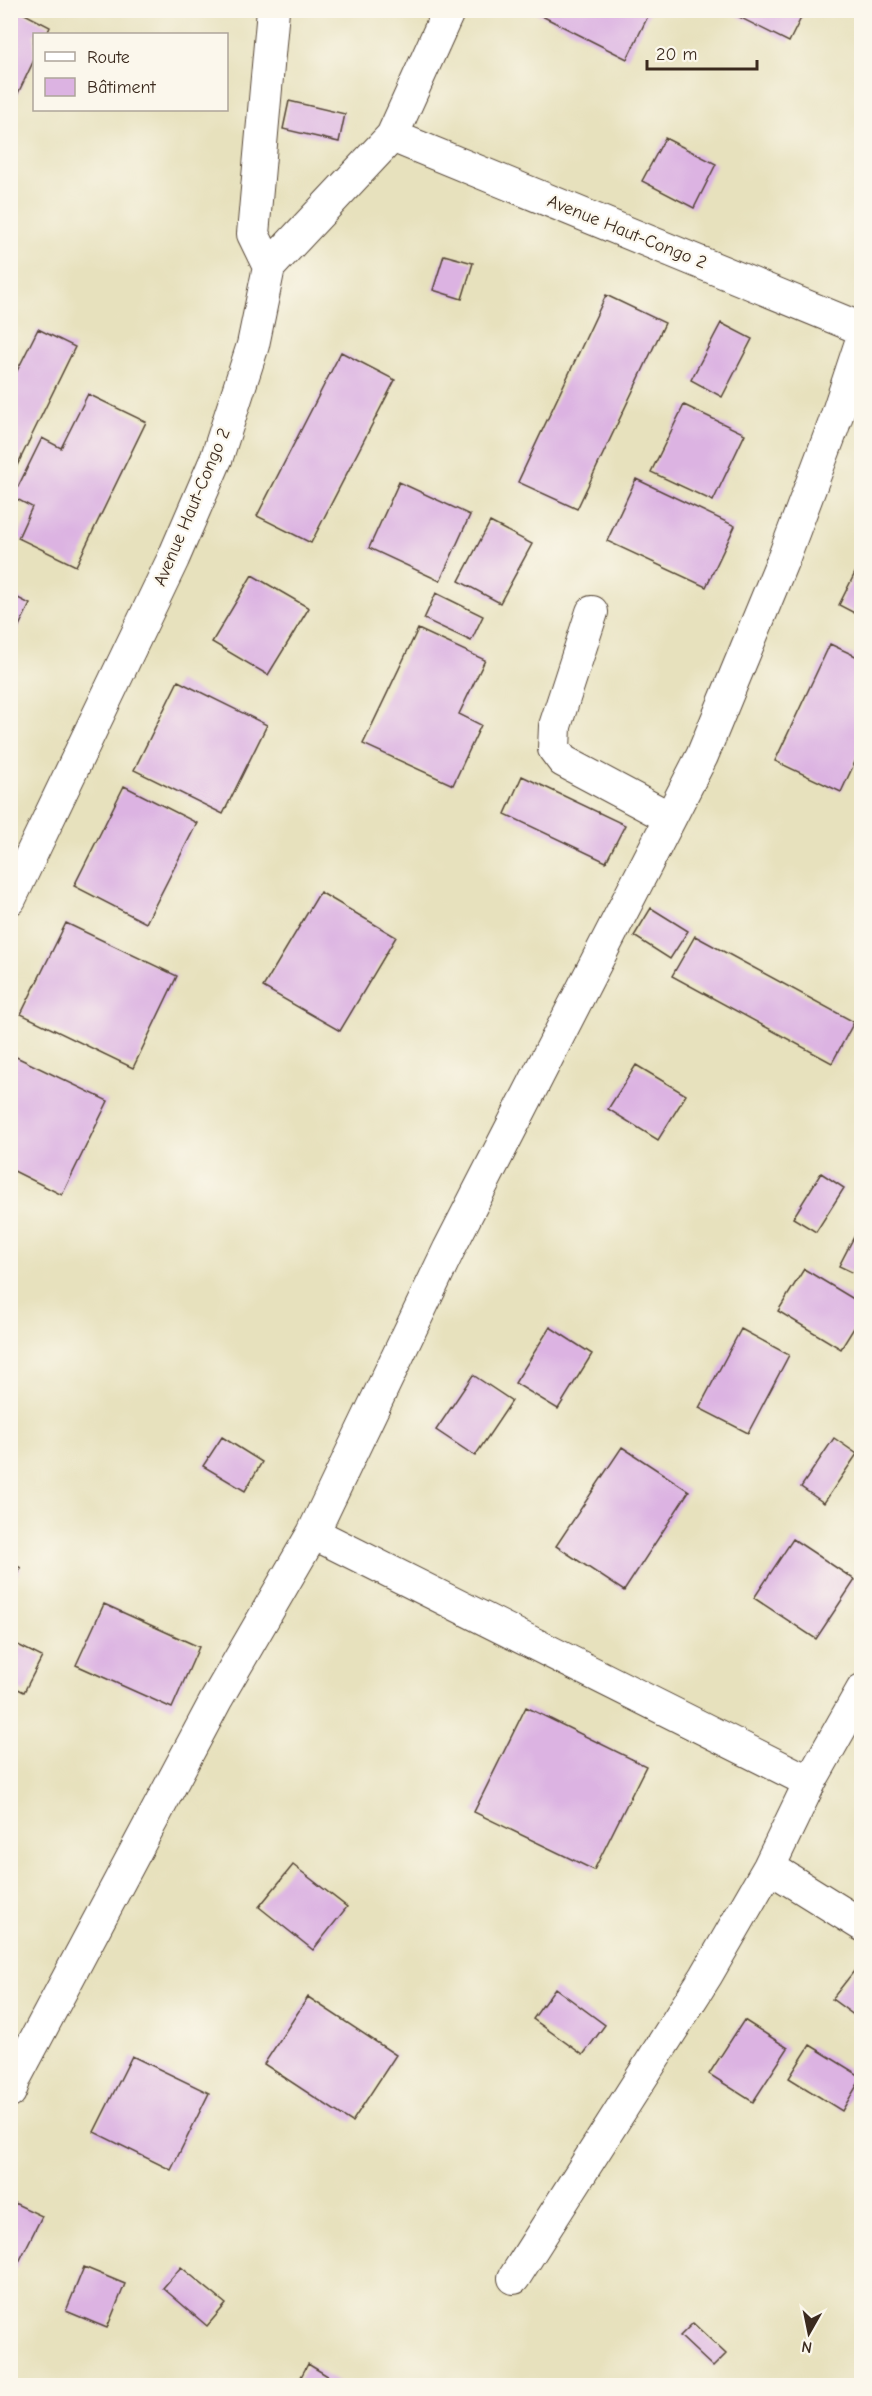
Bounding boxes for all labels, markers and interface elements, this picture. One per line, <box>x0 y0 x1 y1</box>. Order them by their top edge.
legend <box>33 33 228 111</box>
scale bar <box>647 33 756 71</box>
text: 20 m <box>656 44 697 65</box>
text: Route <box>87 47 130 68</box>
text: Bâtiment <box>87 77 157 98</box>
street label: Avenue Haut-Congo 2 <box>544 190 710 274</box>
street label: Avenue Haut-Congo 2 <box>149 425 235 589</box>
north arrow <box>779 2303 839 2363</box>
text: N <box>800 2337 813 2357</box>

